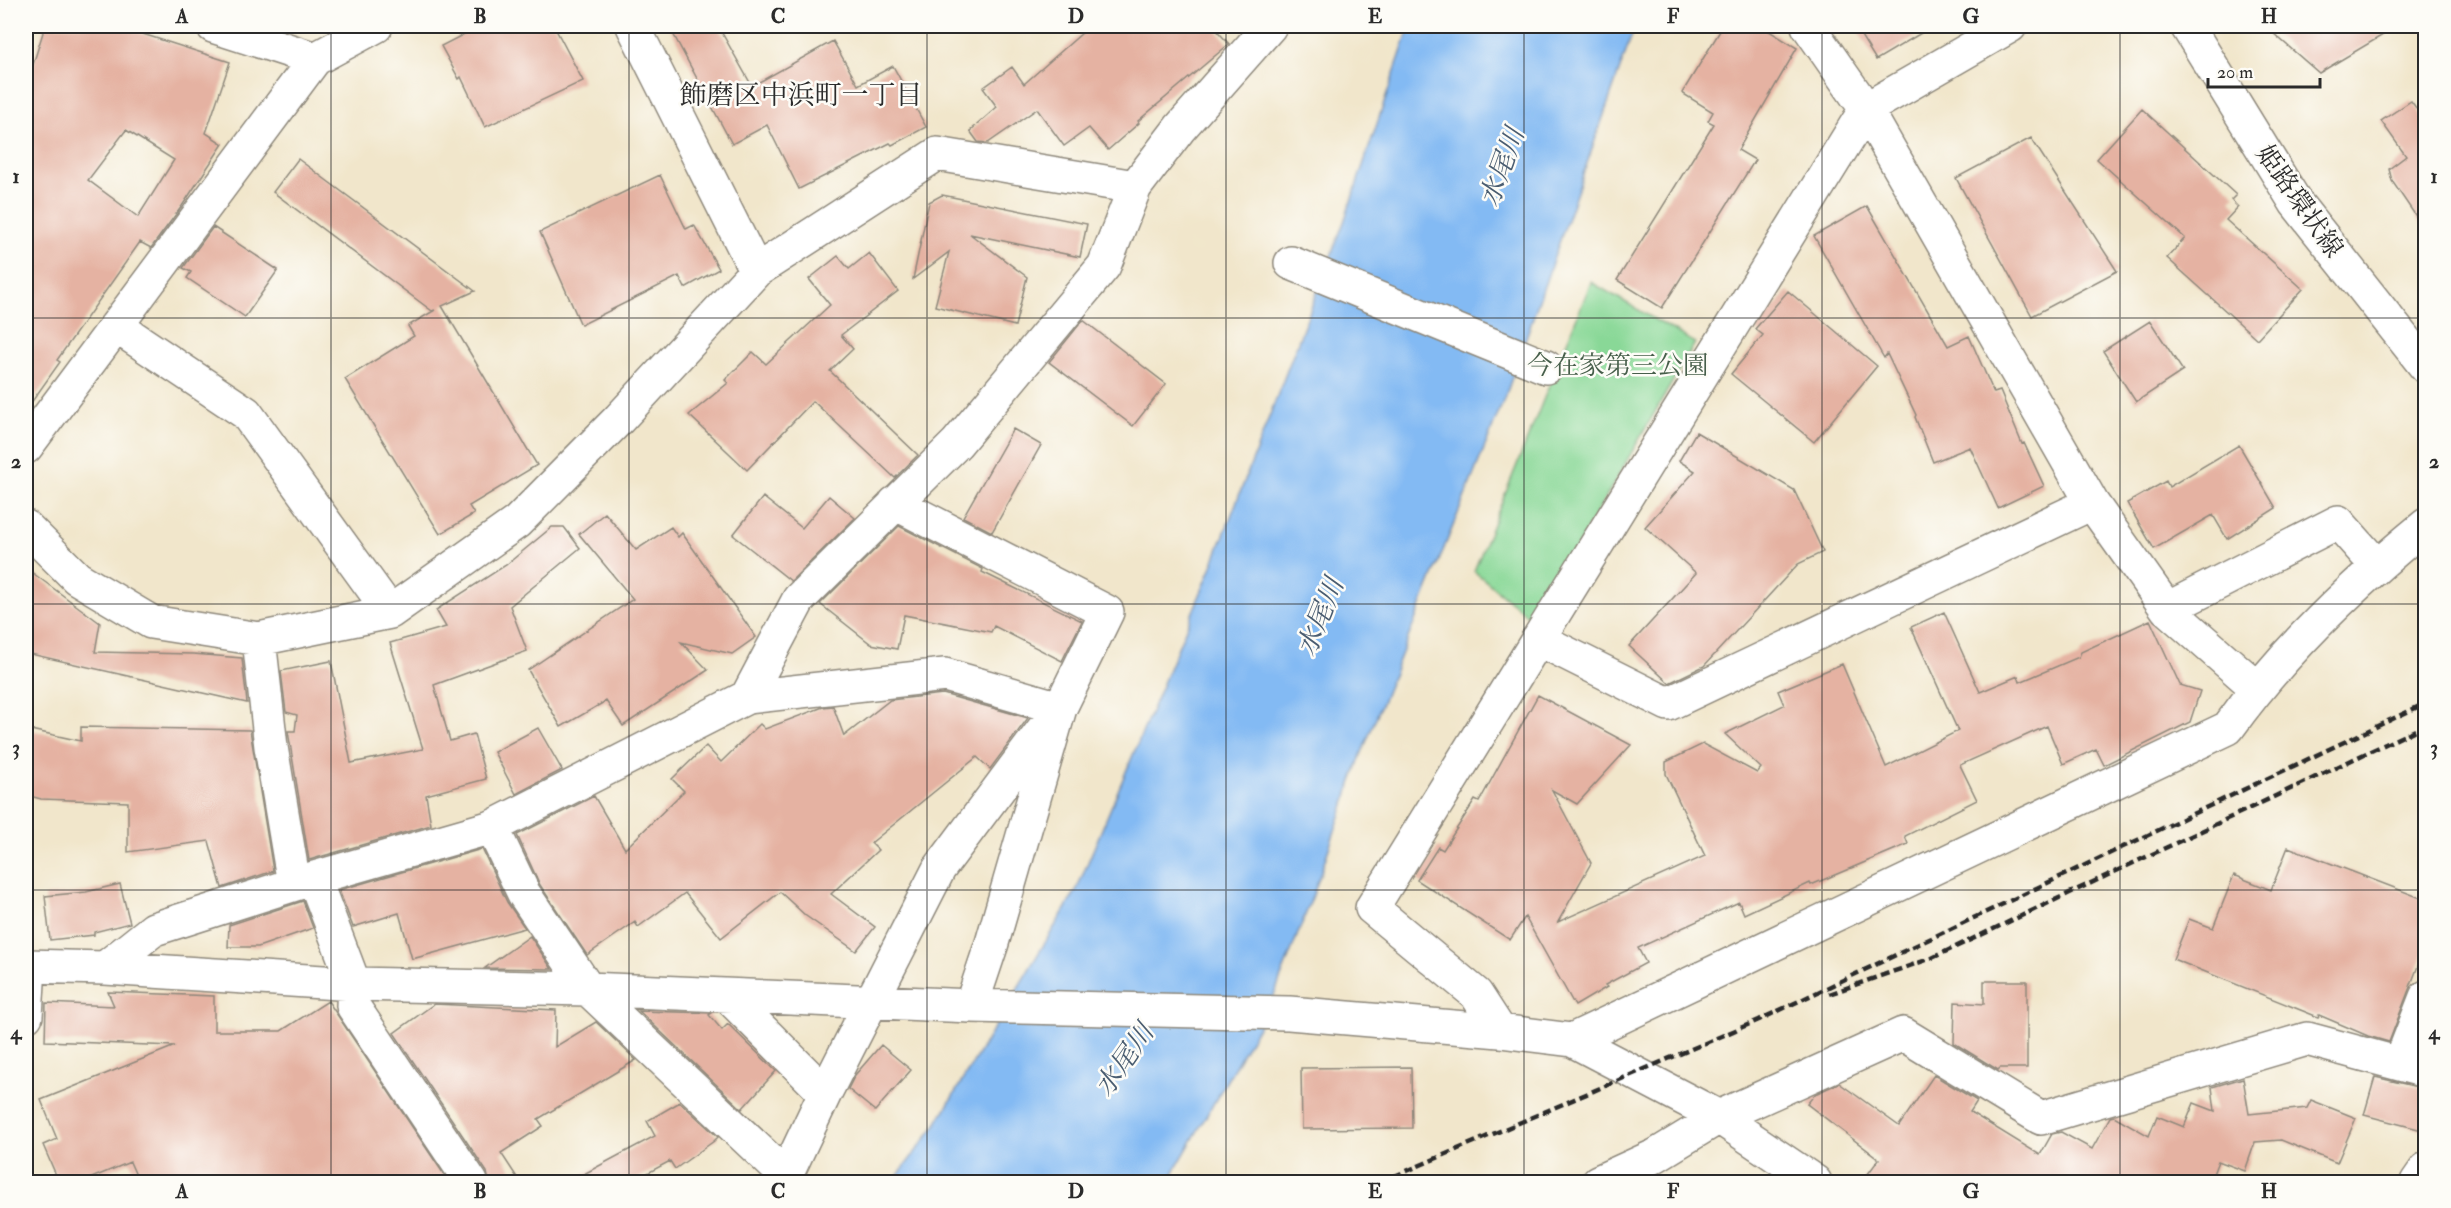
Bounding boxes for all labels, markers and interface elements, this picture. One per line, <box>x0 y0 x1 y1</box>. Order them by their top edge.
text: A <box>175 4 189 29</box>
text: B <box>473 4 487 29</box>
text: C <box>771 4 785 29</box>
text: D <box>1068 4 1084 29</box>
text: E <box>1368 4 1383 29</box>
text: F <box>1667 4 1680 29</box>
text: G <box>1963 4 1980 29</box>
text: H <box>2261 4 2277 29</box>
scale bar <box>2208 51 2320 89</box>
text: 20 m <box>2217 61 2253 84</box>
district label: 飾磨区中浜町一丁目 <box>680 79 923 112</box>
water label: 水尾川 <box>1473 121 1533 211</box>
street label: 姫路環状線 <box>2249 139 2350 264</box>
text: 1 <box>12 164 20 189</box>
text: 1 <box>2430 164 2438 189</box>
park label: 今在家第三公園 <box>1527 350 1709 382</box>
text: 2 <box>11 449 21 474</box>
text: 2 <box>2429 449 2439 474</box>
water label: 水尾川 <box>1290 571 1352 661</box>
text: 3 <box>12 735 20 760</box>
text: 3 <box>2430 735 2438 760</box>
water label: 水尾川 <box>1088 1015 1163 1103</box>
text: 4 <box>10 1020 23 1045</box>
text: 4 <box>2428 1020 2441 1045</box>
text: A <box>175 1179 189 1204</box>
text: B <box>473 1179 487 1204</box>
text: C <box>771 1179 785 1204</box>
text: D <box>1068 1179 1084 1204</box>
text: E <box>1368 1179 1383 1204</box>
text: F <box>1667 1179 1680 1204</box>
text: G <box>1963 1179 1980 1204</box>
text: H <box>2261 1179 2277 1204</box>

